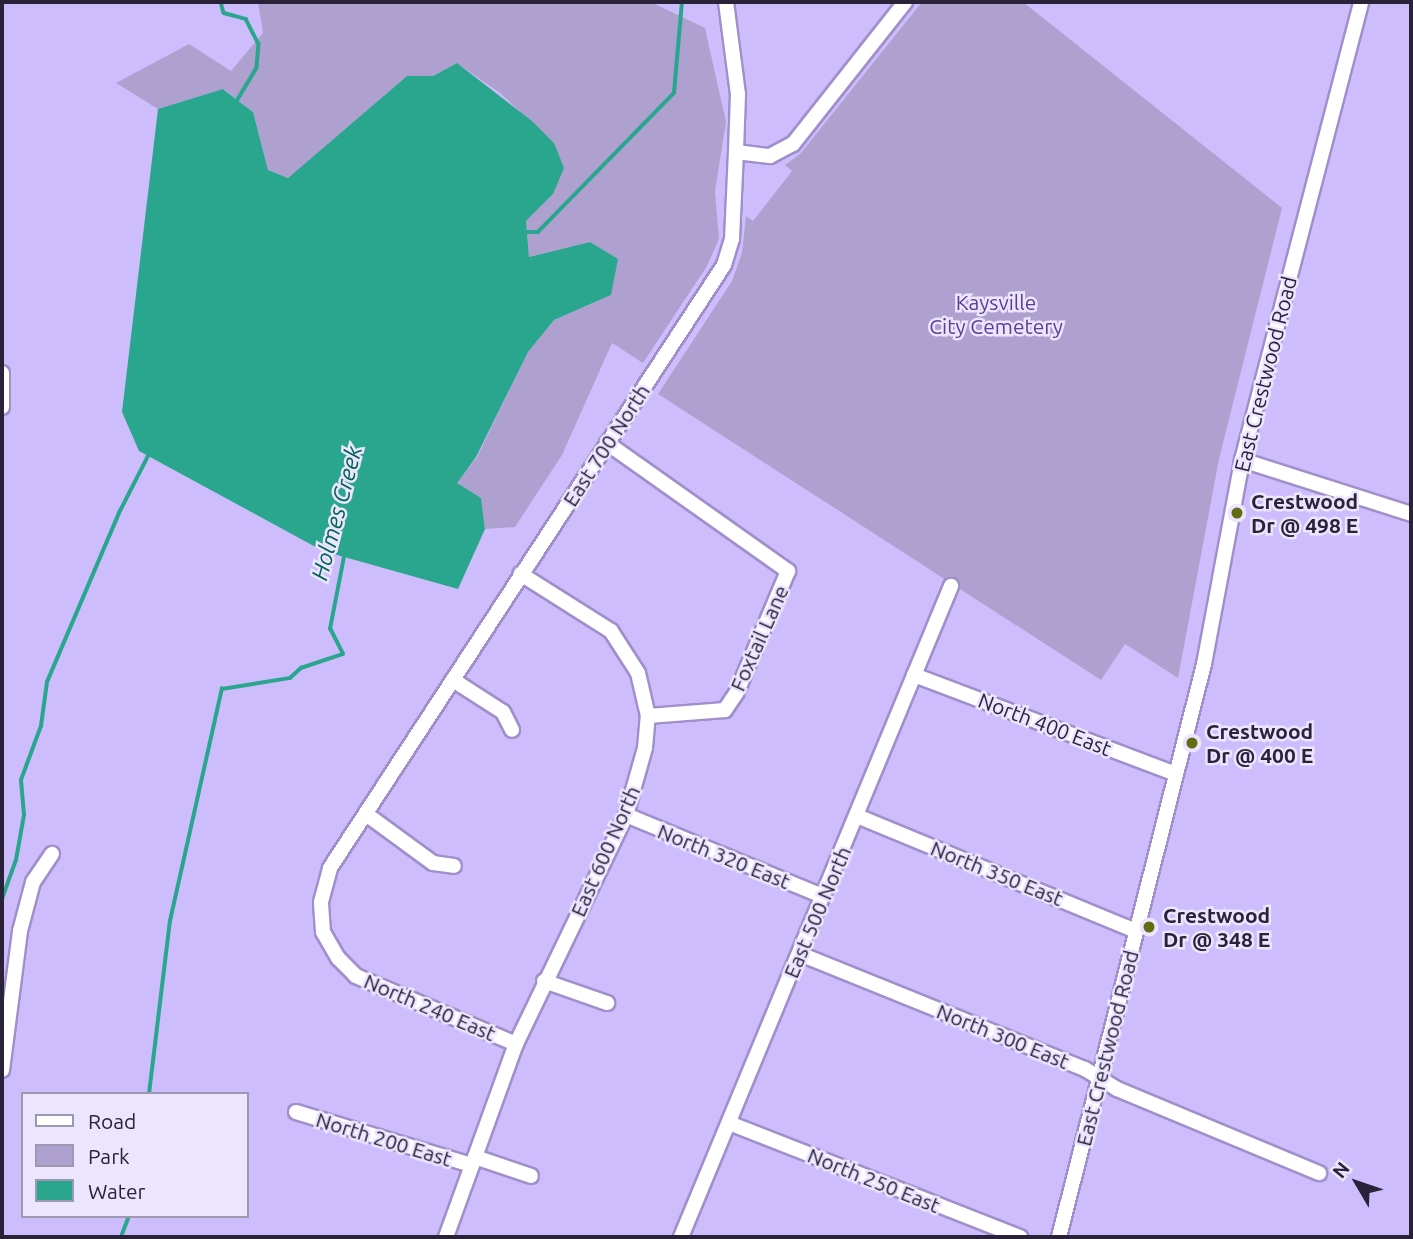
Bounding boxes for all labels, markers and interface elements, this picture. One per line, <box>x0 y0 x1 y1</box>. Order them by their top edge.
street label: East Crestwood Road <box>1228 274 1302 474</box>
park label: Kaysville City Cemetery <box>929 289 1063 339</box>
street label: East 700 North <box>557 379 655 511</box>
water label: Holmes Creek <box>306 443 368 583</box>
place label: Crestwood Dr @ 498 E <box>1251 488 1358 538</box>
marker: Crestwood Dr @ 498 E <box>1229 505 1245 521</box>
street label: Foxtail Lane <box>724 581 794 695</box>
street label: North 400 East <box>975 687 1115 761</box>
place label: Crestwood Dr @ 400 E <box>1206 718 1313 768</box>
marker: Crestwood Dr @ 400 E <box>1184 735 1200 751</box>
street label: East 600 North <box>565 782 645 920</box>
street label: North 320 East <box>654 818 794 894</box>
street label: North 350 East <box>927 835 1067 911</box>
street label: East 500 North <box>778 842 856 982</box>
place label: Crestwood Dr @ 348 E <box>1163 902 1270 952</box>
marker: Crestwood Dr @ 348 E <box>1141 919 1157 935</box>
street label: East Crestwood Road <box>1070 948 1144 1148</box>
street label: North 240 East <box>360 968 500 1046</box>
street label: North 300 East <box>933 998 1073 1074</box>
legend <box>21 1092 248 1218</box>
street label: North 200 East <box>313 1106 455 1172</box>
text: Road <box>88 1109 136 1133</box>
street label: North 250 East <box>804 1142 944 1218</box>
text: Park <box>88 1144 130 1168</box>
north arrow <box>1322 1148 1392 1218</box>
text: N <box>1328 1157 1354 1182</box>
text: Water <box>88 1179 146 1203</box>

